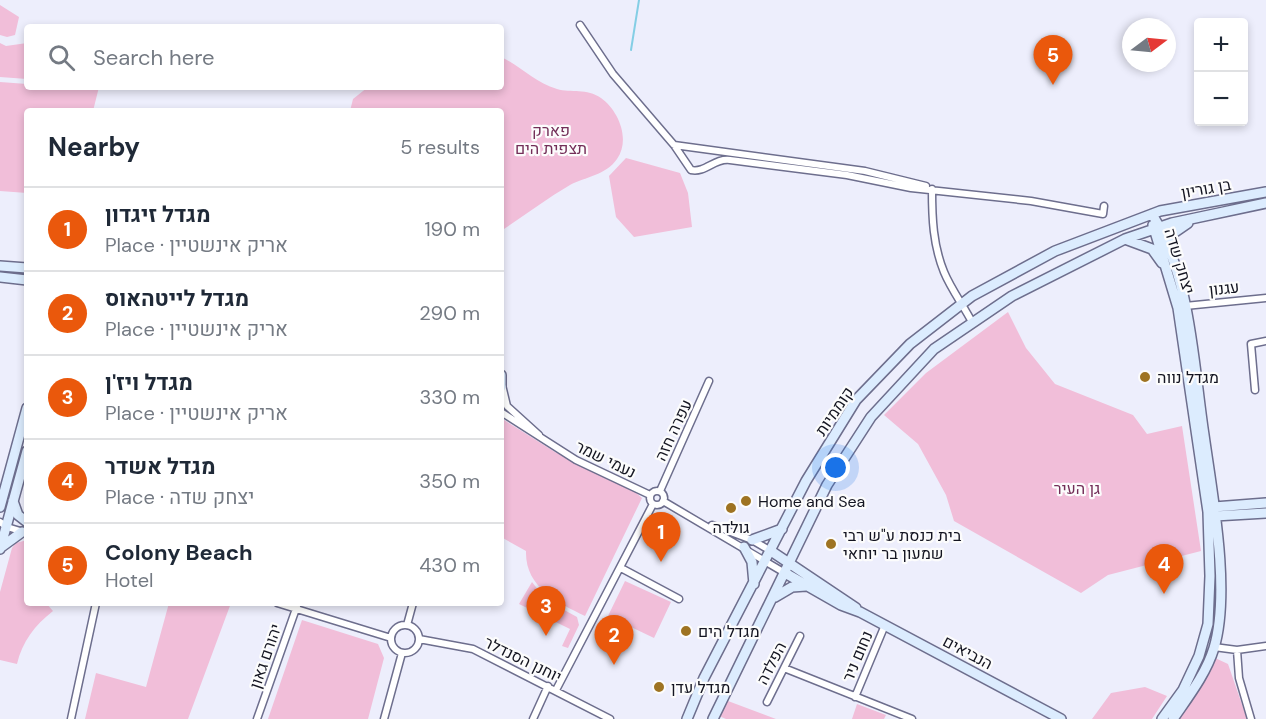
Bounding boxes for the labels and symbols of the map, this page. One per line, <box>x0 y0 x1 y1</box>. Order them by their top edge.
north arrow <box>1122 18 1176 72</box>
pin: 5 <box>1034 36 1072 85</box>
park label: פארק תצפית הים <box>515 120 587 159</box>
street label: בן גוריון <box>1180 174 1233 203</box>
street label: יצחק שדה <box>1160 226 1199 297</box>
street label: עגנון <box>1208 276 1240 301</box>
place label: מגדל נווה <box>1157 367 1219 388</box>
marker: מגדל נווה <box>1138 370 1152 384</box>
street label: קוממיות <box>810 383 858 440</box>
street label: עפרה חזה <box>650 396 697 464</box>
street label: נעמי שמר <box>572 436 640 483</box>
your location <box>821 453 850 482</box>
park label: גן העיר <box>1054 478 1100 499</box>
place label: Home and Sea <box>758 491 865 512</box>
marker: Home and Sea <box>739 494 753 508</box>
marker: גולדה <box>724 501 738 515</box>
pin: 1 <box>642 512 680 562</box>
place label: גולדה <box>713 517 749 538</box>
place label: בית כנסת ע"ש רבי שמעון בר יוחאי <box>843 525 962 564</box>
marker: בית כנסת ע"ש רבי שמעון בר יוחאי <box>824 537 838 551</box>
pin: 4 <box>1144 544 1184 594</box>
pin: 3 <box>526 586 566 636</box>
pin: 2 <box>594 616 634 665</box>
street label: יהורם גאון <box>245 621 286 691</box>
place label: מגדל הים <box>698 621 760 642</box>
marker: מגדל הים <box>679 624 693 638</box>
street label: נחום ניר <box>837 628 878 685</box>
street label: הנביאים <box>939 631 996 674</box>
street label: יוחנן הסנדלר <box>481 632 565 687</box>
street label: הפלדה <box>752 638 791 688</box>
place label: מגדל עדן <box>671 677 730 698</box>
marker: מגדל עדן <box>652 680 666 694</box>

